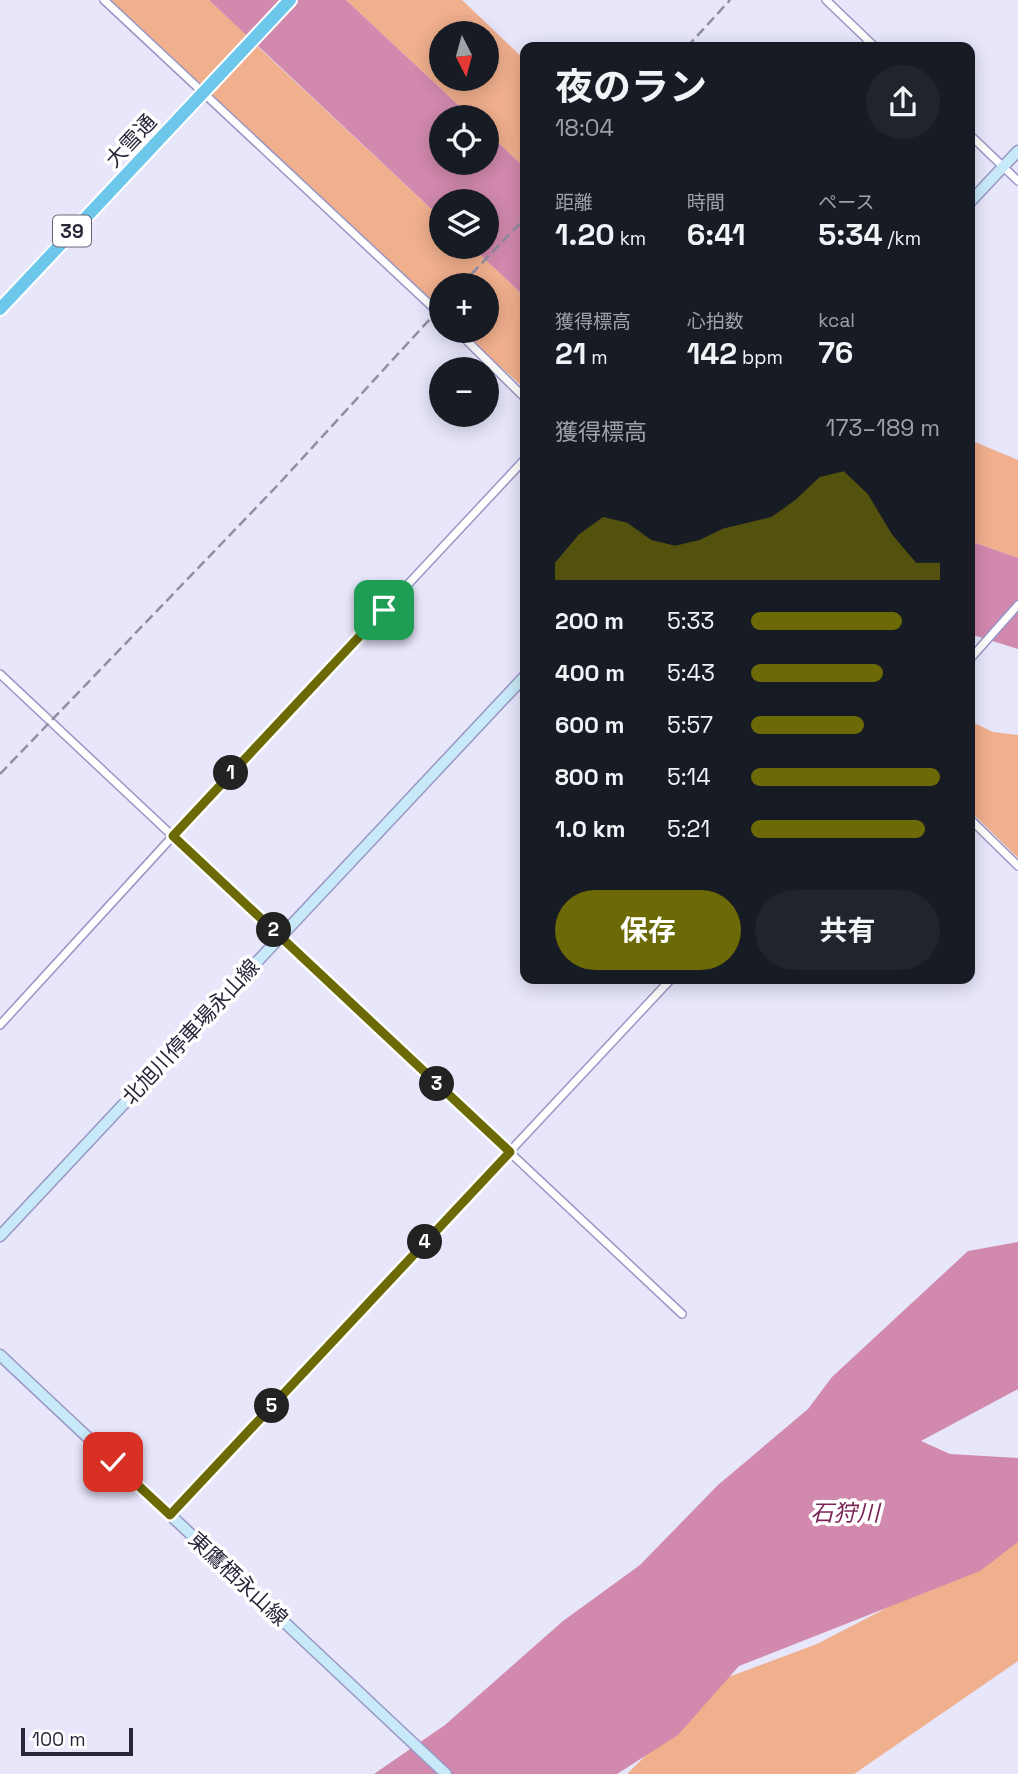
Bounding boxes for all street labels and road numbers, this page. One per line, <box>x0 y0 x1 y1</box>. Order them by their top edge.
street label: 大雪通 <box>99 108 162 173</box>
road number: 39 <box>53 216 91 246</box>
street label: 北旭川停車場永山線 <box>116 953 265 1110</box>
street label: 東鷹栖永山線 <box>183 1526 294 1631</box>

